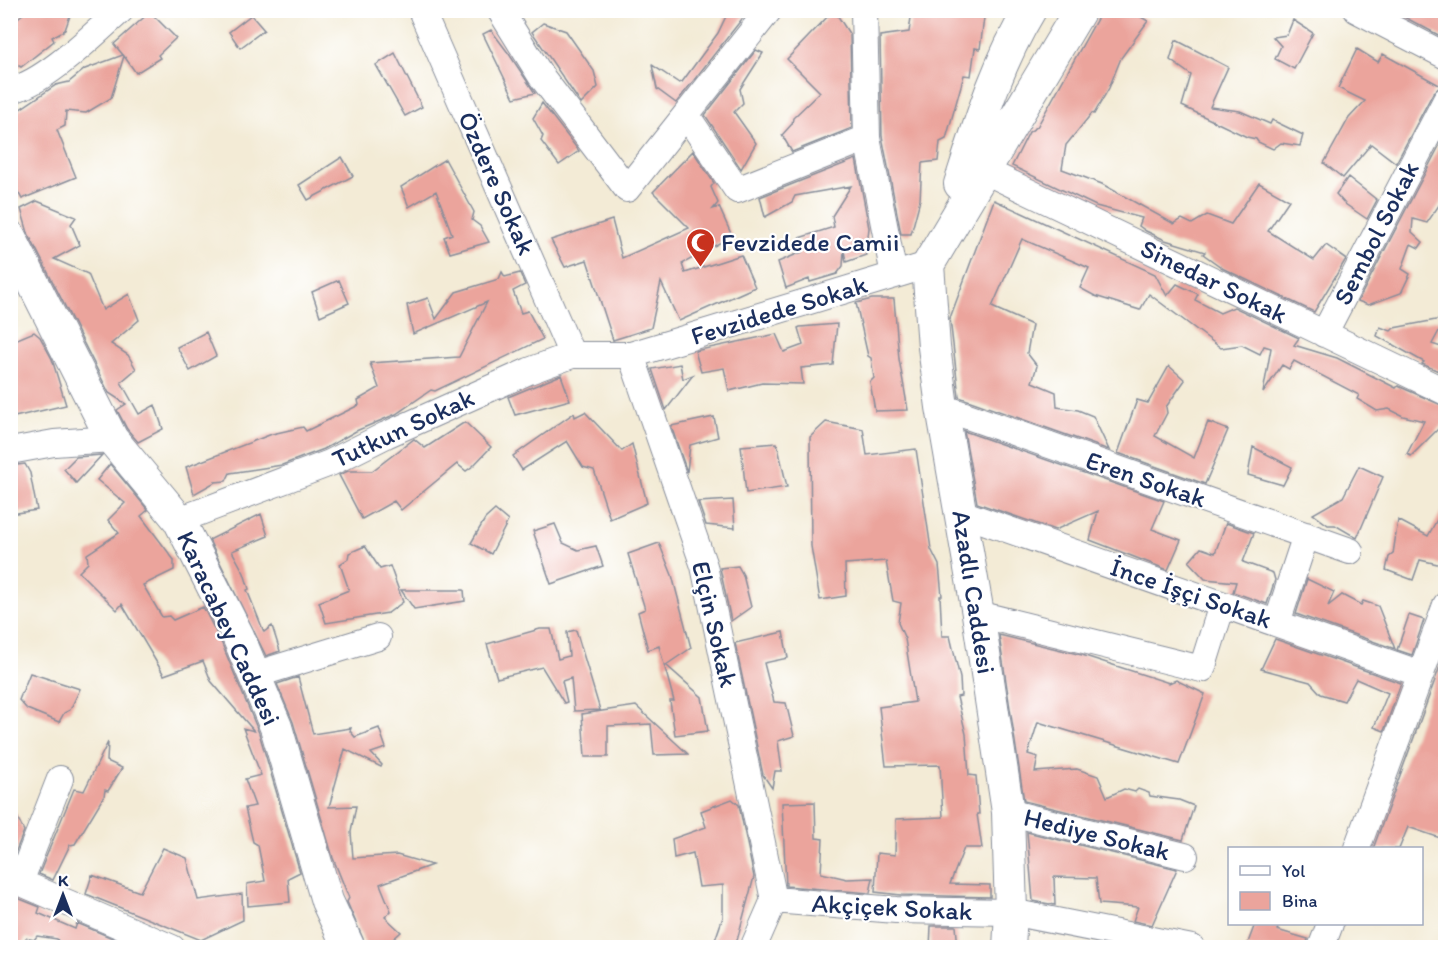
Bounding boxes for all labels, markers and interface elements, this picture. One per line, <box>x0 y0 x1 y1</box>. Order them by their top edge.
street label: Özdere Sokak <box>451 106 543 260</box>
street label: Sembol Sokak <box>1326 156 1426 310</box>
mosque icon: Fevzidede Camii <box>684 226 716 268</box>
place label: Fevzidede Camii <box>721 226 899 258</box>
street label: Sinedar Sokak <box>1135 232 1293 330</box>
street label: Fevzidede Sokak <box>687 268 872 352</box>
street label: Tutkun Sokak <box>327 381 479 475</box>
street label: Eren Sokak <box>1082 444 1211 515</box>
street label: Azadlı Caddesi <box>945 508 1003 676</box>
street label: Karacabey Caddesi <box>170 526 288 730</box>
street label: İnce İşçi Sokak <box>1106 550 1276 636</box>
street label: Elçin Sokak <box>685 558 745 691</box>
street label: Hediye Sokak <box>1021 800 1174 868</box>
legend <box>1228 847 1423 925</box>
text: Yol <box>1282 860 1305 882</box>
north arrow <box>33 865 93 925</box>
text: K <box>58 871 69 890</box>
street label: Akçiçek Sokak <box>811 887 974 927</box>
text: Bina <box>1282 890 1317 912</box>

